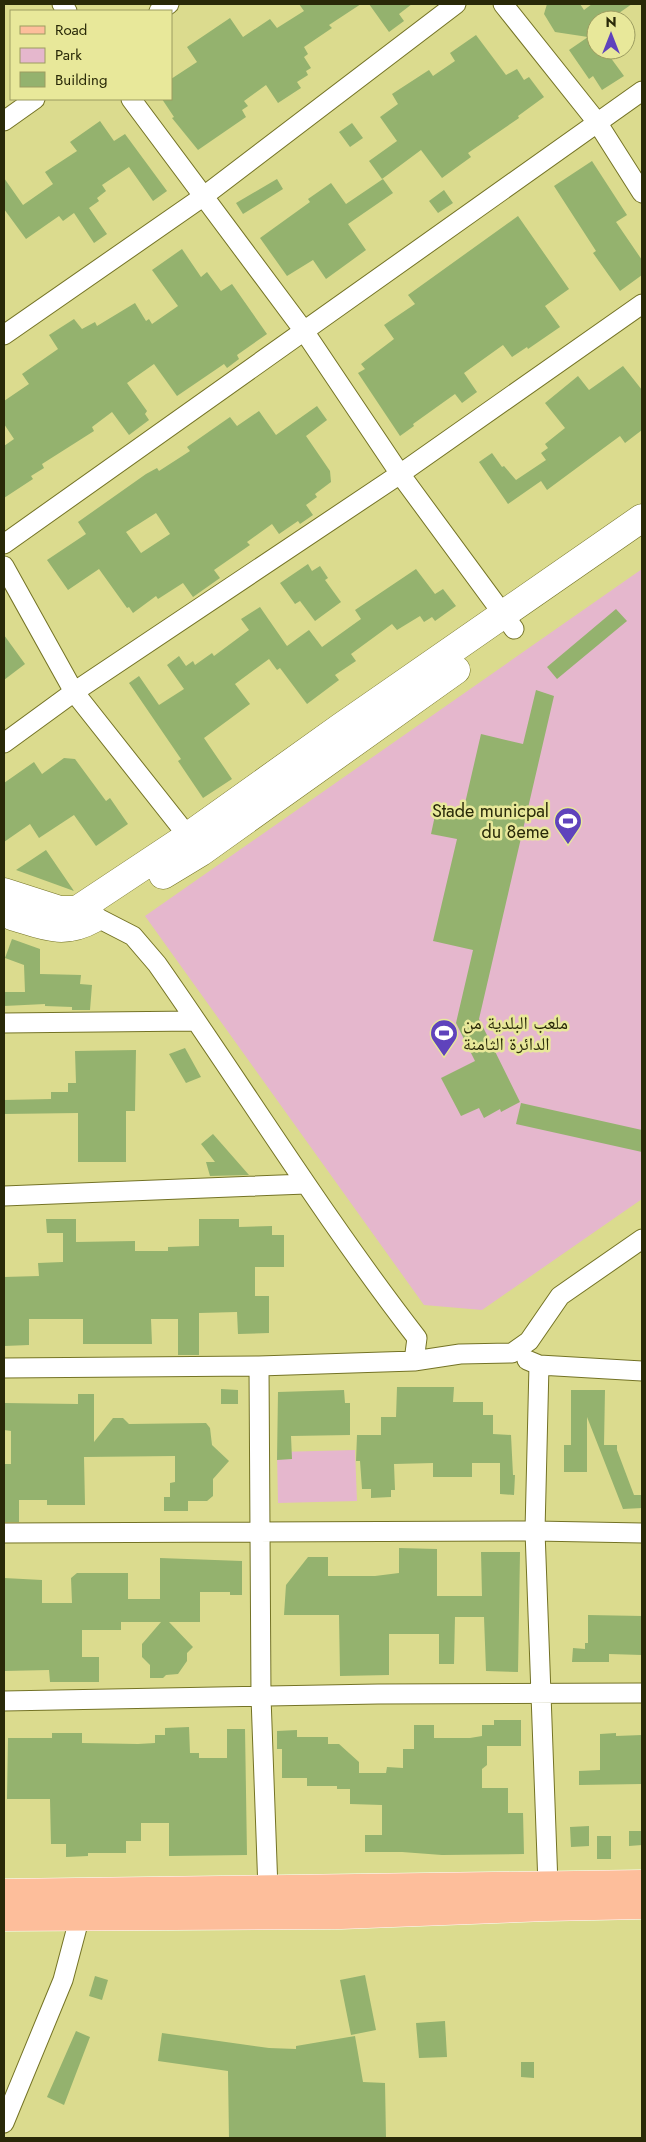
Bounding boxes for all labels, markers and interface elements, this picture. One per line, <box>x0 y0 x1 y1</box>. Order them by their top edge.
legend <box>10 10 172 100</box>
north arrow <box>586 10 636 60</box>
text: N <box>605 12 617 32</box>
text: Road <box>55 19 87 41</box>
text: Park <box>55 44 82 66</box>
text: Building <box>55 69 107 91</box>
place label: Stade municpal du 8eme <box>432 798 549 845</box>
sports icon: Stade municpal du 8eme <box>553 806 583 845</box>
place label: ملعب البلدية من الدائرة الثامنة <box>463 1010 568 1057</box>
sports icon: ملعب البلدية من الدائرة الثامنة <box>429 1018 459 1057</box>

